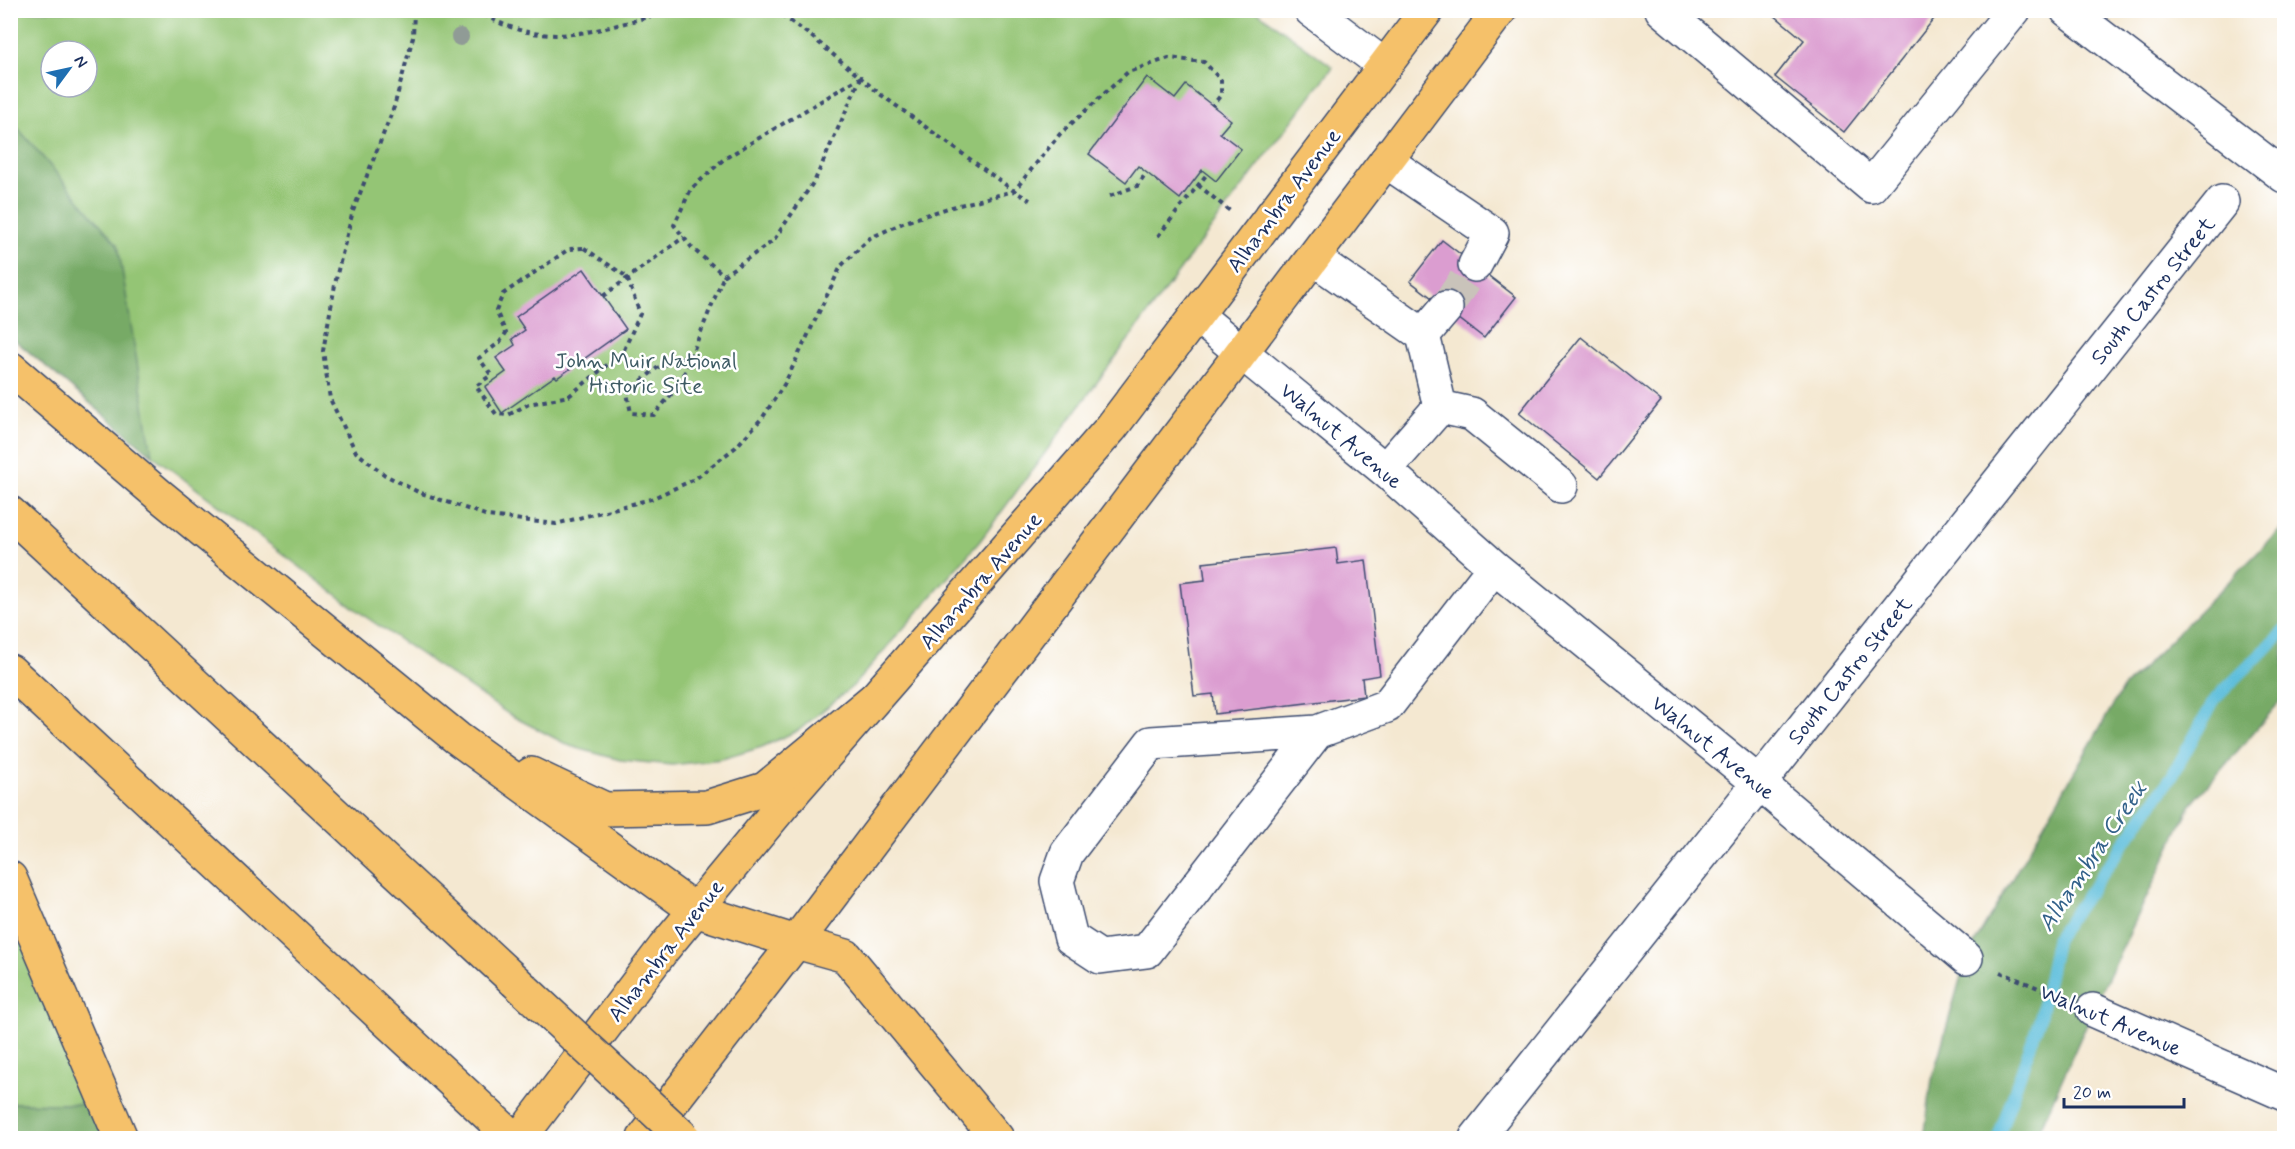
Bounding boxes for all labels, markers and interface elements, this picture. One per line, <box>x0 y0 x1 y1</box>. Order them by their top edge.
north arrow <box>39 39 99 99</box>
text: N <box>69 51 92 72</box>
street label: Alhambra Avenue <box>1221 123 1348 279</box>
street label: South Castro Street <box>2085 212 2222 371</box>
park label: John Muir National Historic Site <box>555 348 737 401</box>
street label: Walnut Avenue <box>1274 377 1408 496</box>
street label: Alhambra Avenue <box>914 507 1049 656</box>
street label: South Castro Street <box>1782 592 1919 751</box>
street label: Walnut Avenue <box>1645 690 1780 807</box>
water label: Alhambra Creek <box>2032 774 2156 938</box>
street label: Alhambra Avenue <box>602 874 731 1028</box>
street label: Walnut Avenue <box>2035 978 2185 1063</box>
scale bar <box>2064 1071 2184 1109</box>
text: 20 m <box>2073 1081 2111 1105</box>

